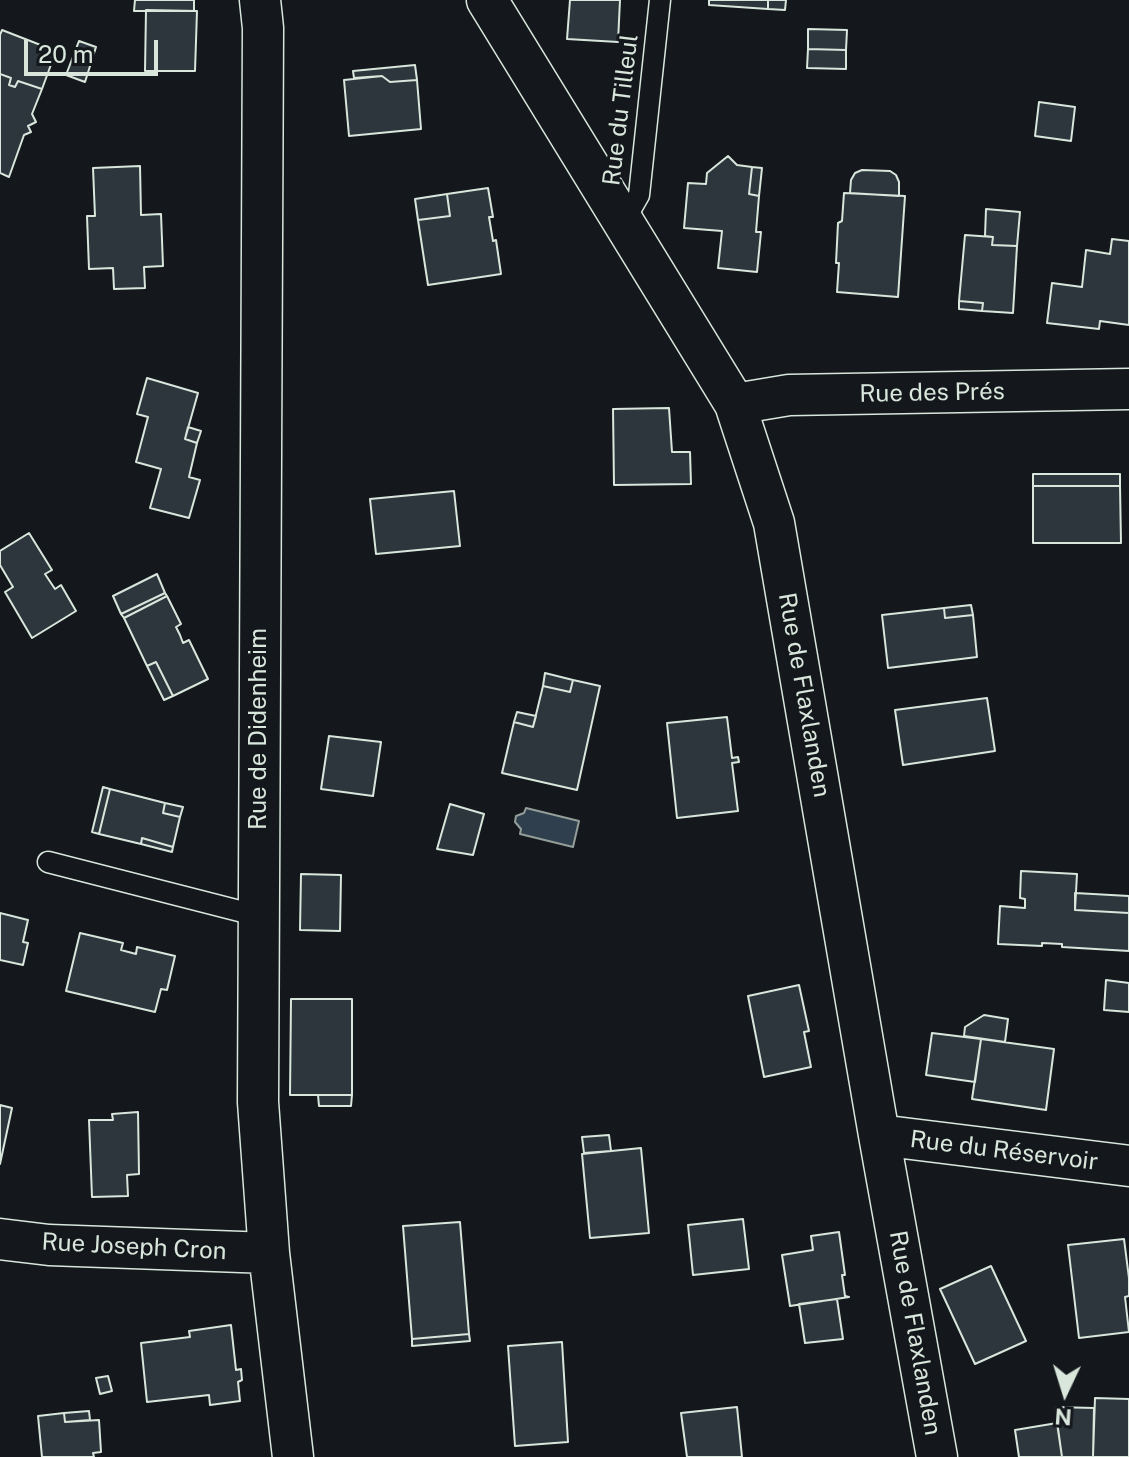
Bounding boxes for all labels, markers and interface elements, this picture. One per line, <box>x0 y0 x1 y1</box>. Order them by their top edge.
scale bar <box>28 24 162 74</box>
street label: Rue du Tilleul <box>597 33 645 187</box>
text: 20 m <box>38 40 94 68</box>
street label: Rue des Prés <box>859 377 1005 409</box>
street label: Rue de Flaxlanden <box>772 591 836 799</box>
street label: Rue de Didenheim <box>245 628 273 830</box>
street label: Rue du Réservoir <box>908 1125 1100 1177</box>
street label: Rue Joseph Cron <box>41 1228 227 1266</box>
street label: Rue de Flaxlanden <box>883 1229 947 1437</box>
north arrow <box>1025 1353 1105 1433</box>
text: N <box>1054 1403 1073 1431</box>

